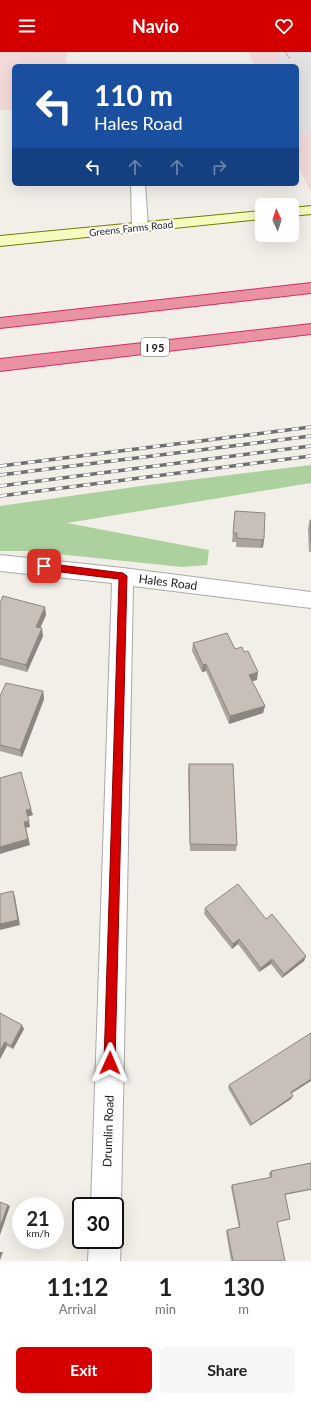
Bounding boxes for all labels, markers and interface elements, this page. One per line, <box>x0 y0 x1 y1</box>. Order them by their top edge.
icon: menu <box>16 15 38 37</box>
text: Navio <box>132 15 179 37</box>
icon: heart <box>273 15 295 37</box>
text: 110 m <box>94 78 173 112</box>
icon: left <box>28 80 80 132</box>
text: Hales Road <box>94 112 183 134</box>
icon: left <box>82 156 104 178</box>
icon: ahead <box>124 156 146 178</box>
icon: ahead <box>166 156 188 178</box>
icon: right <box>208 156 230 178</box>
north arrow <box>255 198 299 242</box>
map controls <box>255 198 299 242</box>
street label: Greens Farms Road <box>88 218 174 238</box>
road number: I 95 <box>141 338 169 356</box>
pin <box>27 549 61 583</box>
icon: arrive <box>33 555 55 577</box>
street label: Hales Road <box>138 571 198 593</box>
position arrow <box>89 1042 131 1084</box>
street label: Drumlin Road <box>99 1095 117 1167</box>
speed limit sign: 30 <box>72 1197 124 1249</box>
text: 21 <box>26 1206 50 1230</box>
text: km/h <box>26 1227 50 1239</box>
text: 11:12 <box>47 1272 108 1301</box>
text: 1 <box>159 1272 173 1301</box>
text: 130 <box>223 1272 264 1301</box>
text: Arrival <box>59 1301 96 1317</box>
text: min <box>155 1301 176 1317</box>
text: m <box>238 1301 249 1317</box>
button: Exit <box>16 1347 152 1393</box>
button: Share <box>160 1347 295 1393</box>

